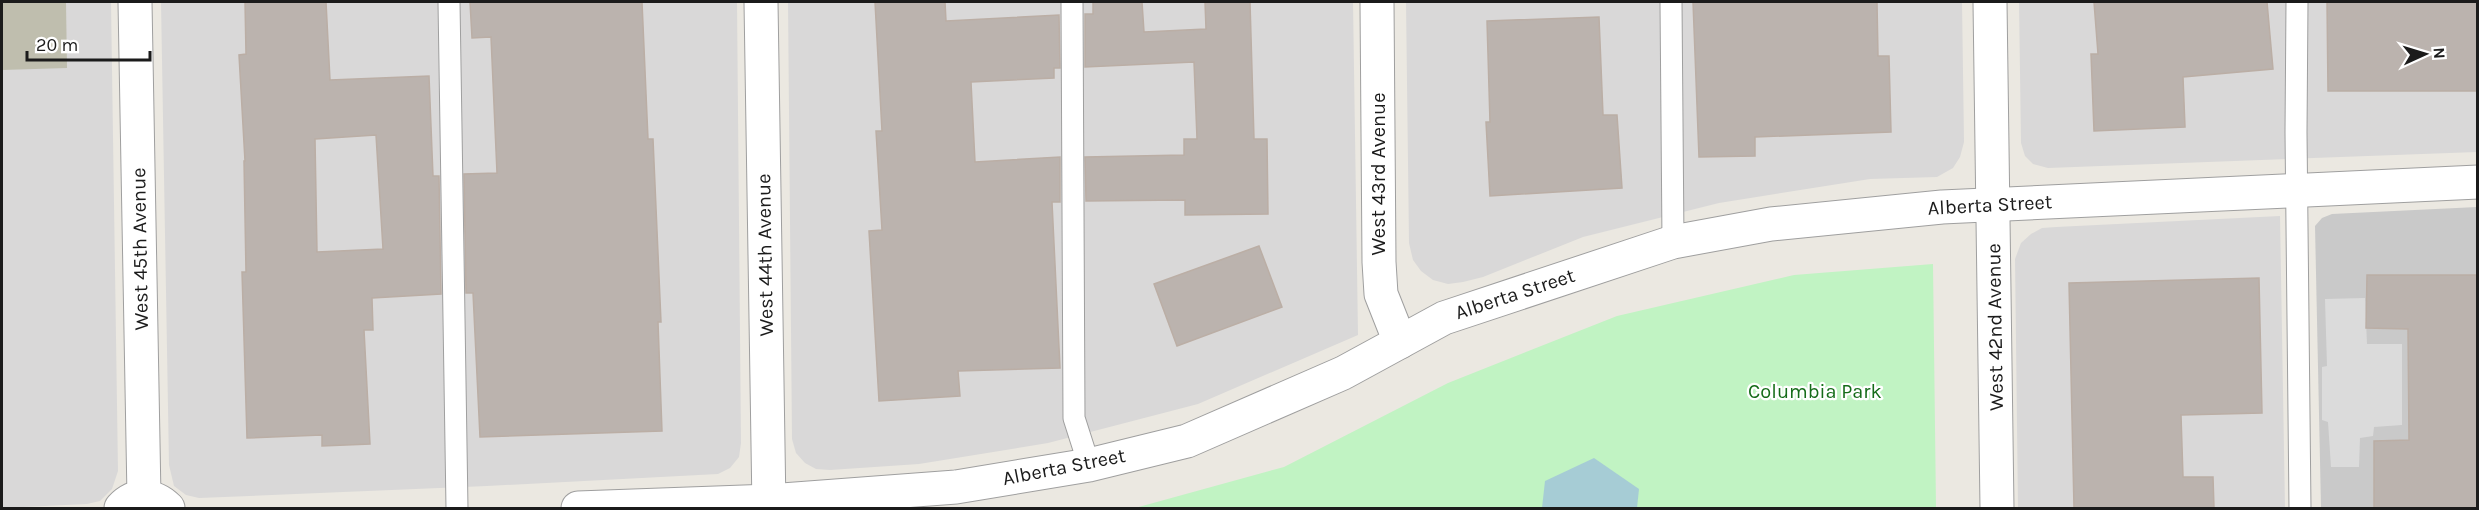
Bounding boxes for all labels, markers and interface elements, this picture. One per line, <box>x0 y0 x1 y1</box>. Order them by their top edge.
scale bar <box>27 24 150 62</box>
north arrow <box>2395 24 2455 84</box>
text: 20 m <box>36 34 78 56</box>
text: N <box>2430 47 2449 59</box>
street label: West 43rd Avenue <box>1367 93 1390 255</box>
street label: West 45th Avenue <box>127 167 153 331</box>
street label: West 44th Avenue <box>752 173 778 337</box>
street label: Alberta Street <box>1927 190 2053 220</box>
street label: West 42nd Avenue <box>1982 243 2008 411</box>
street label: Alberta Street <box>1452 264 1578 324</box>
park label: Columbia Park <box>1748 380 1882 403</box>
street label: Alberta Street <box>1001 444 1128 490</box>

